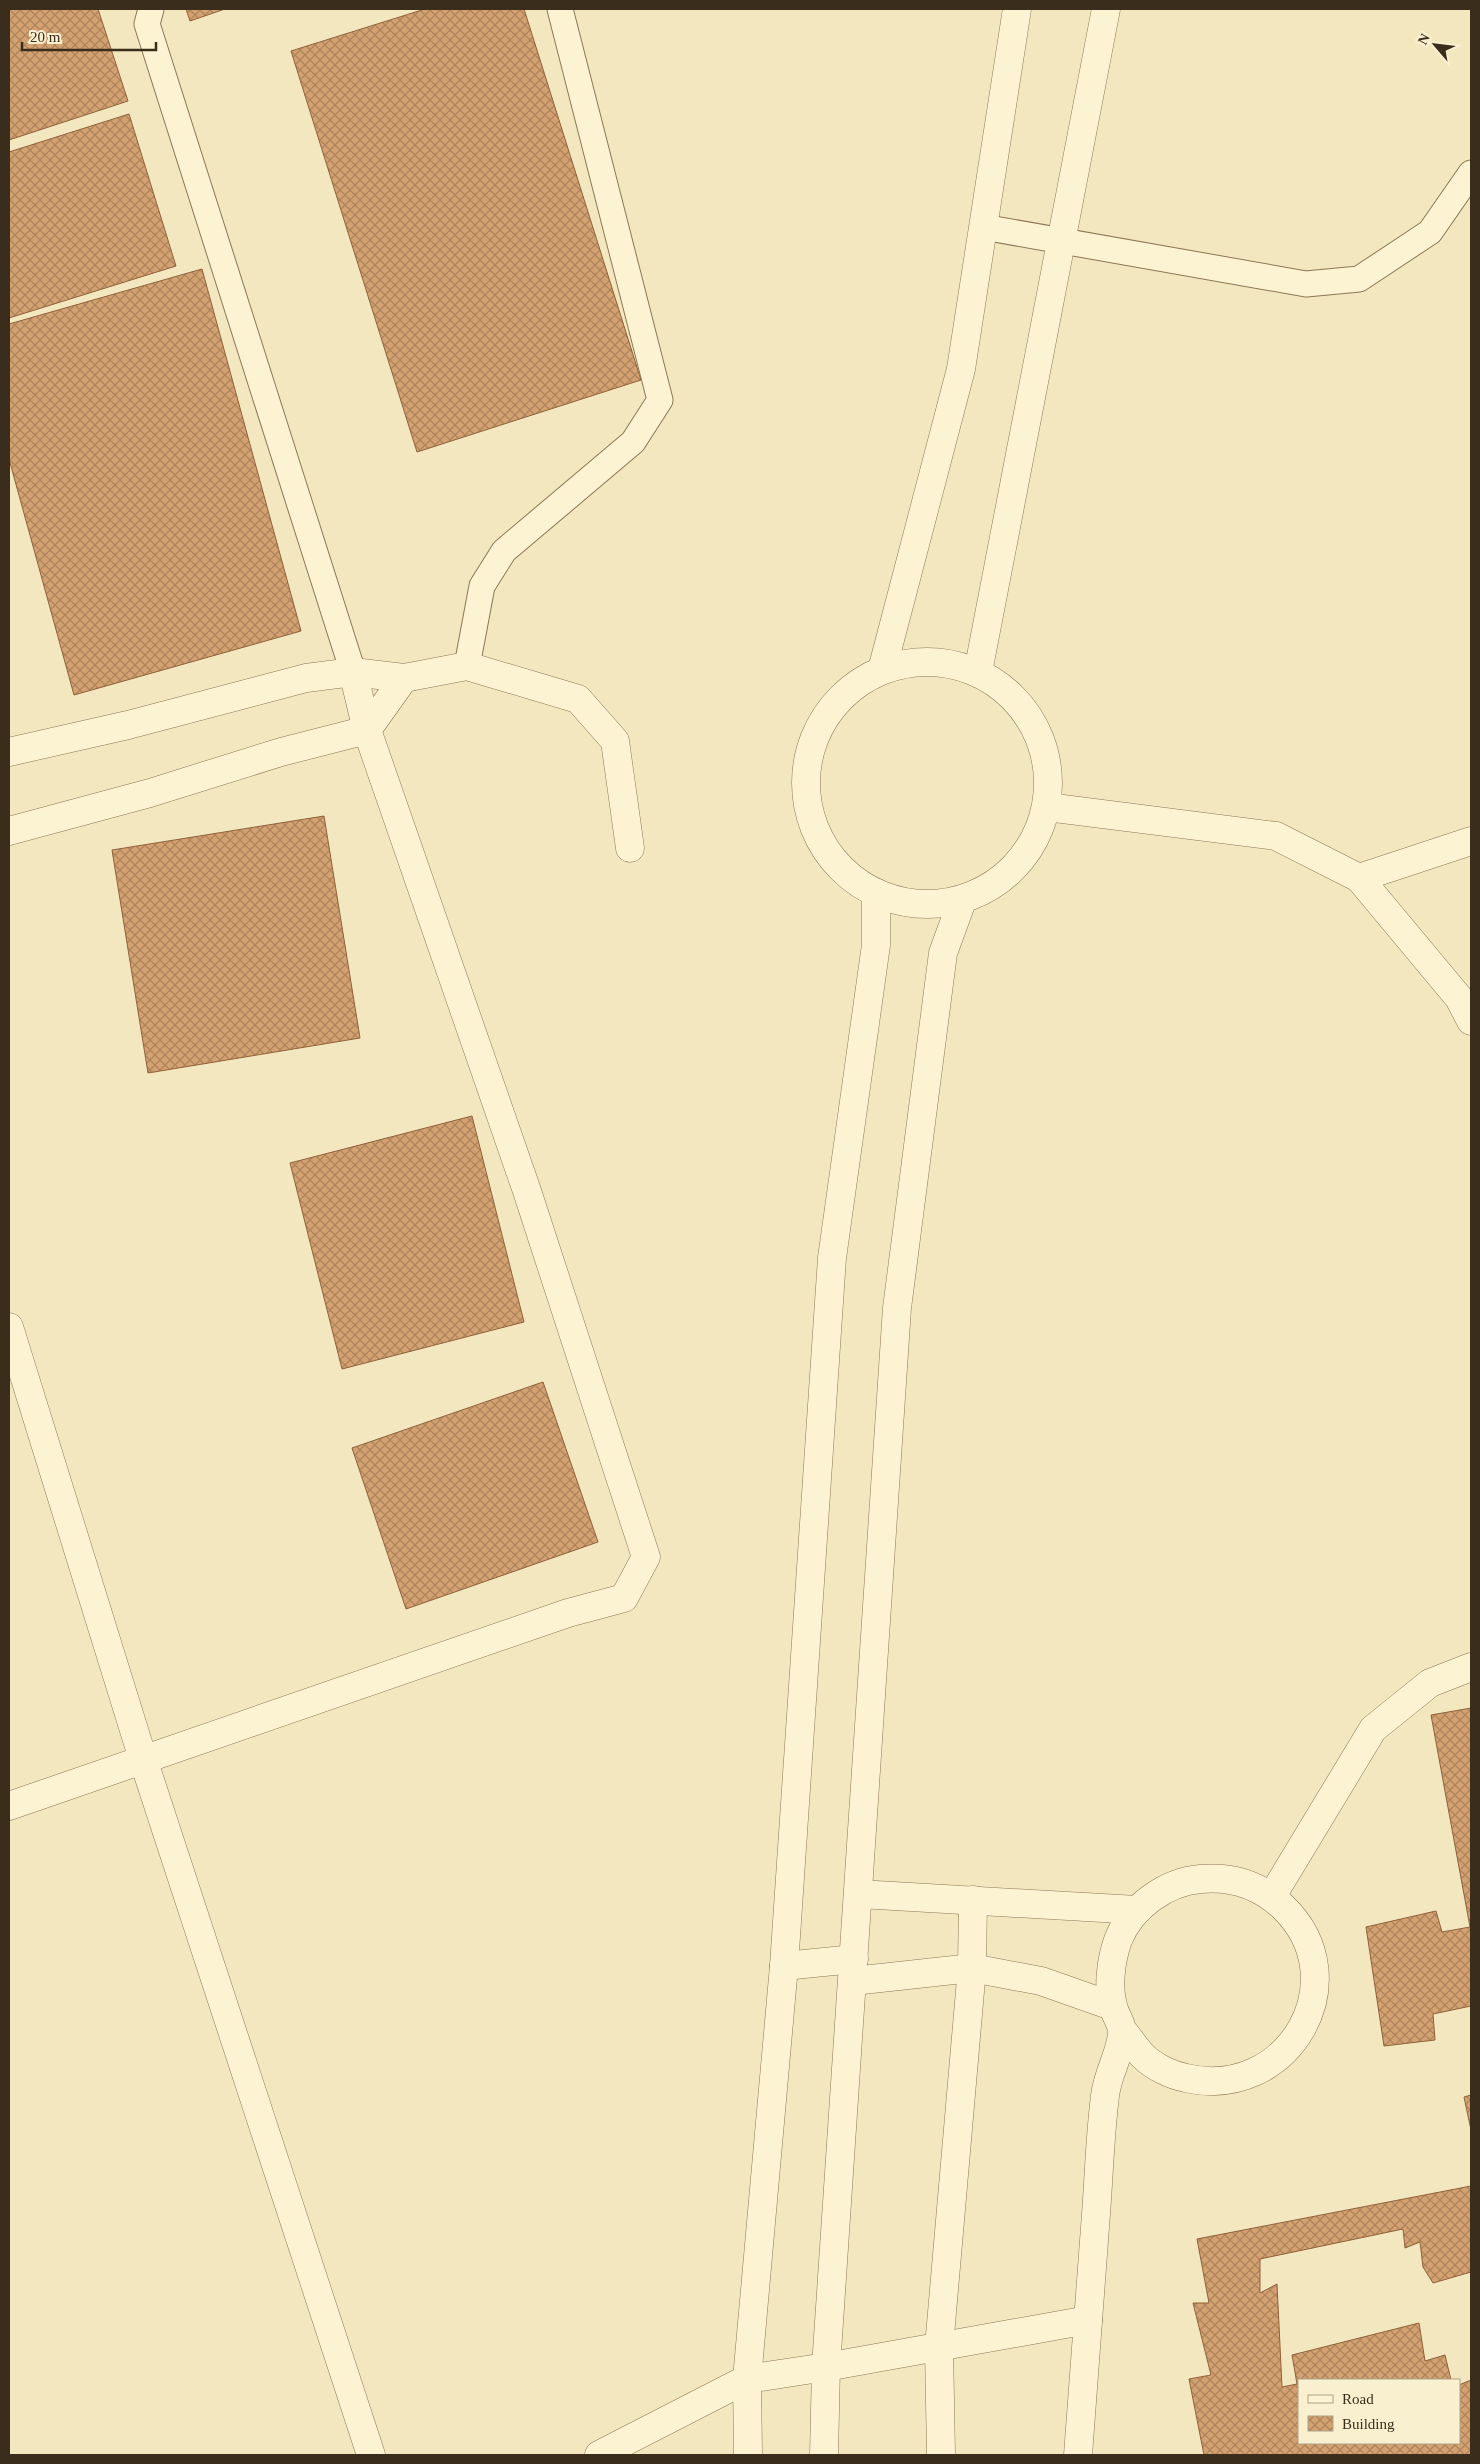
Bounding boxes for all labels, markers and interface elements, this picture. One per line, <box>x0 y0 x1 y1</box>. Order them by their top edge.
scale bar <box>22 20 156 52</box>
north arrow <box>1410 20 1460 70</box>
text: 20 m <box>30 29 61 45</box>
text: N <box>1415 31 1433 47</box>
legend <box>1298 2379 1460 2444</box>
text: Road <box>1342 2391 1374 2407</box>
text: Building <box>1342 2416 1395 2432</box>

